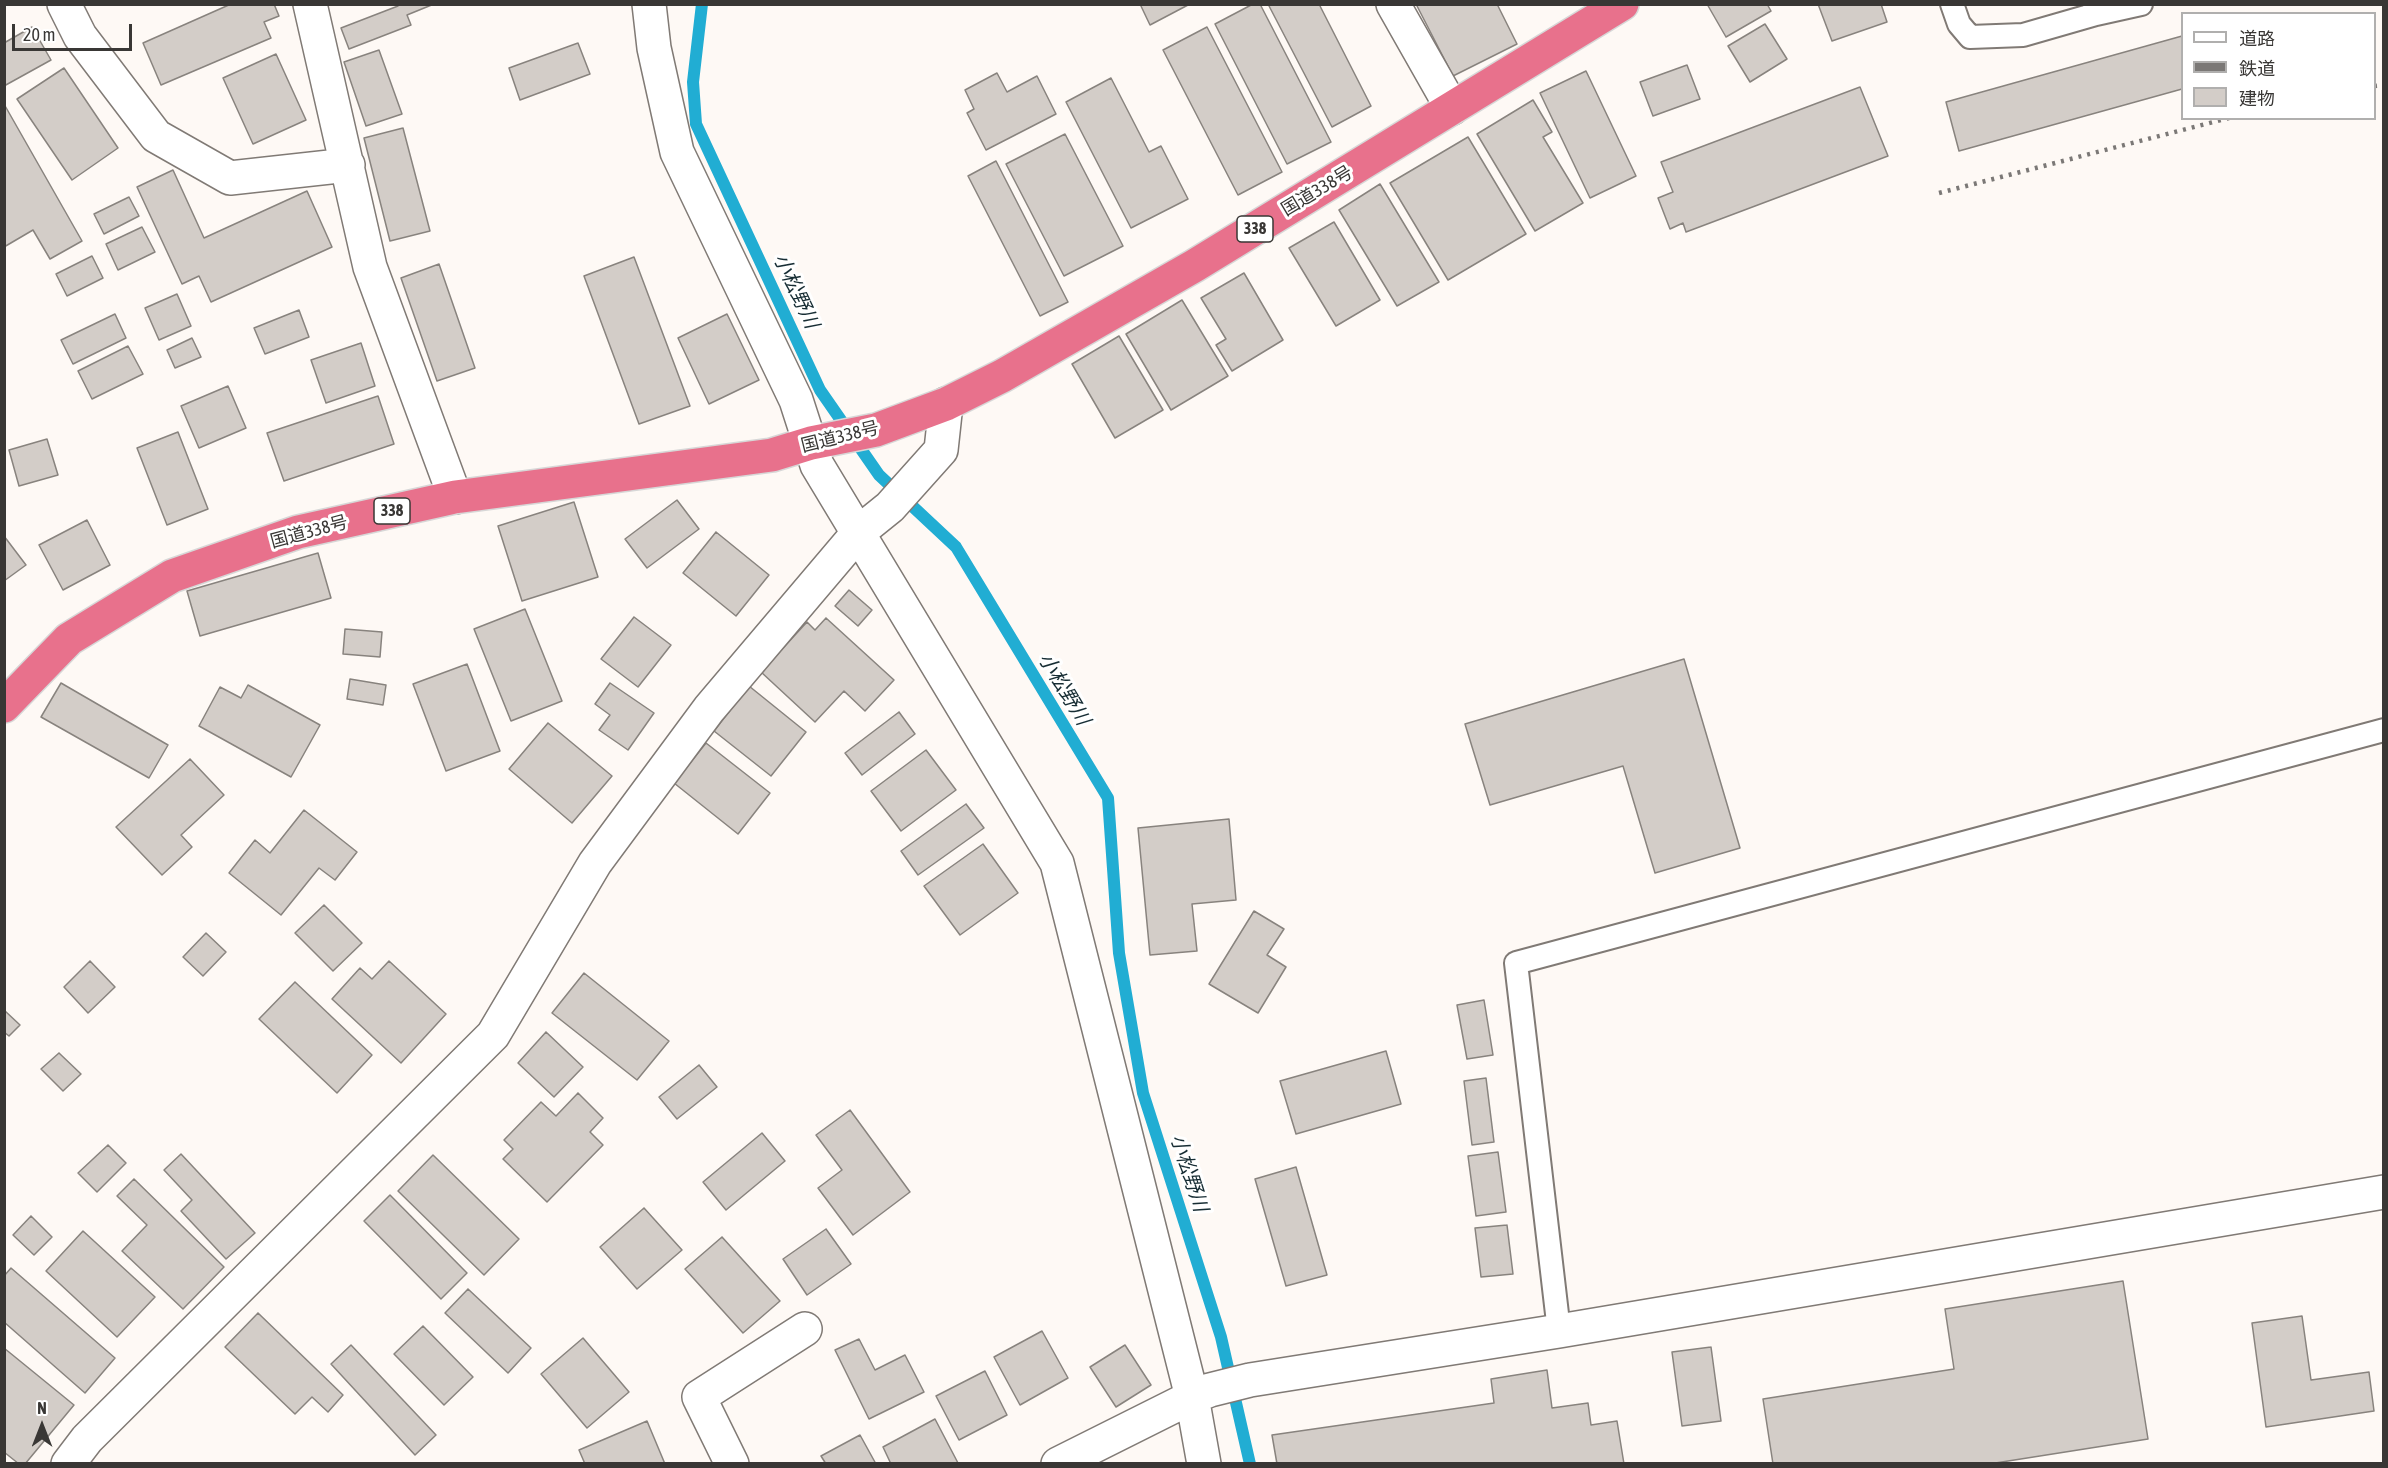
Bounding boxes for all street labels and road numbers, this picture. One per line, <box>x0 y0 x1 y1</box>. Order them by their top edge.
street label: 国道338号 <box>1277 161 1357 221</box>
road number: 338 <box>1237 216 1273 242</box>
street label: 国道338号 <box>799 417 881 457</box>
road number: 338 <box>374 498 410 524</box>
street label: 国道338号 <box>268 511 350 553</box>

